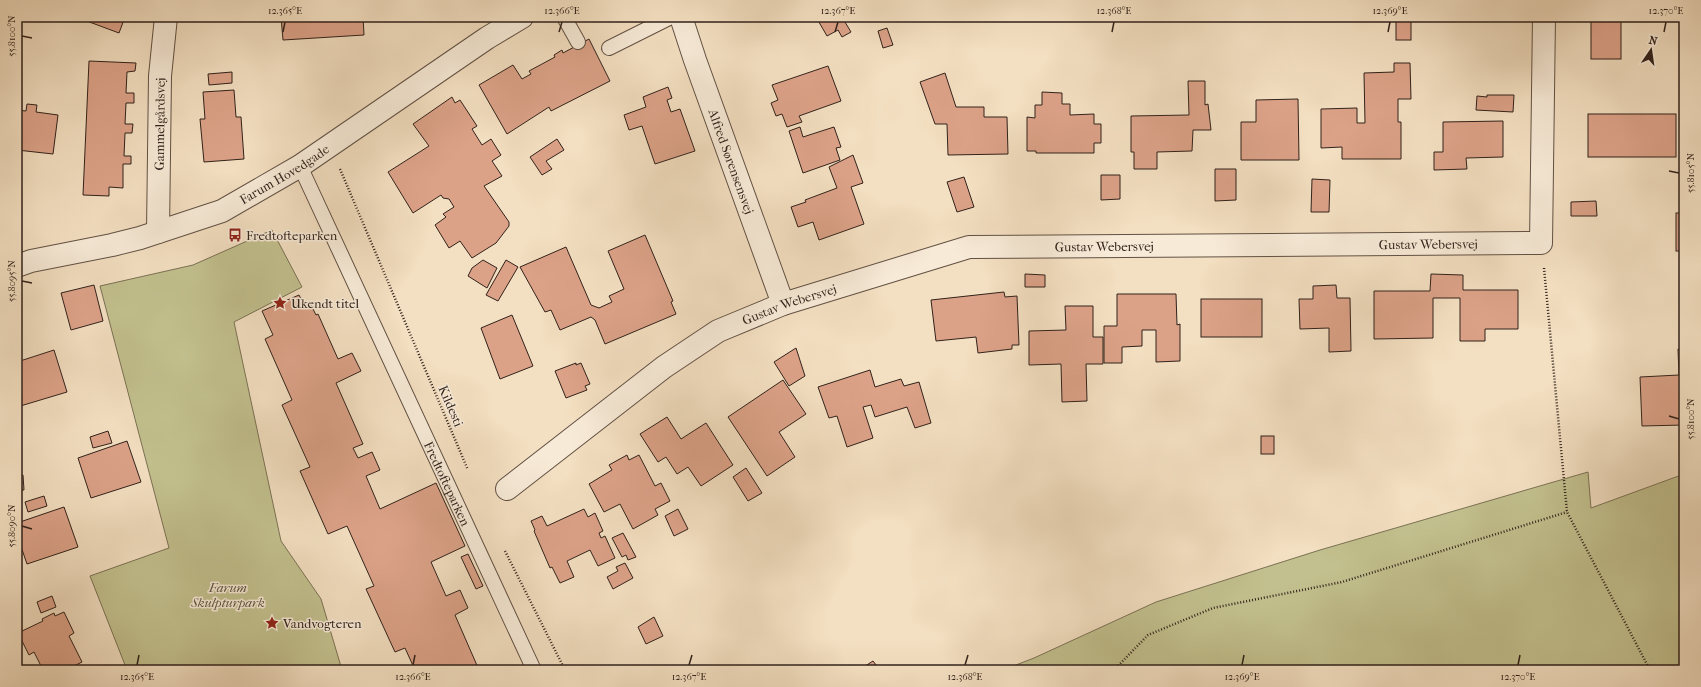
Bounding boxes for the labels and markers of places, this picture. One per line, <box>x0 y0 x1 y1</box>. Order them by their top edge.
bus stop icon: Fredtofteparken <box>227 227 243 243</box>
place label: Fredtofteparken <box>246 228 338 243</box>
place icon: Ukendt titel <box>272 295 288 311</box>
place label: Ukendt titel <box>291 296 359 311</box>
place icon: Vandvogteren <box>264 615 280 631</box>
place label: Vandvogteren <box>282 616 362 631</box>

